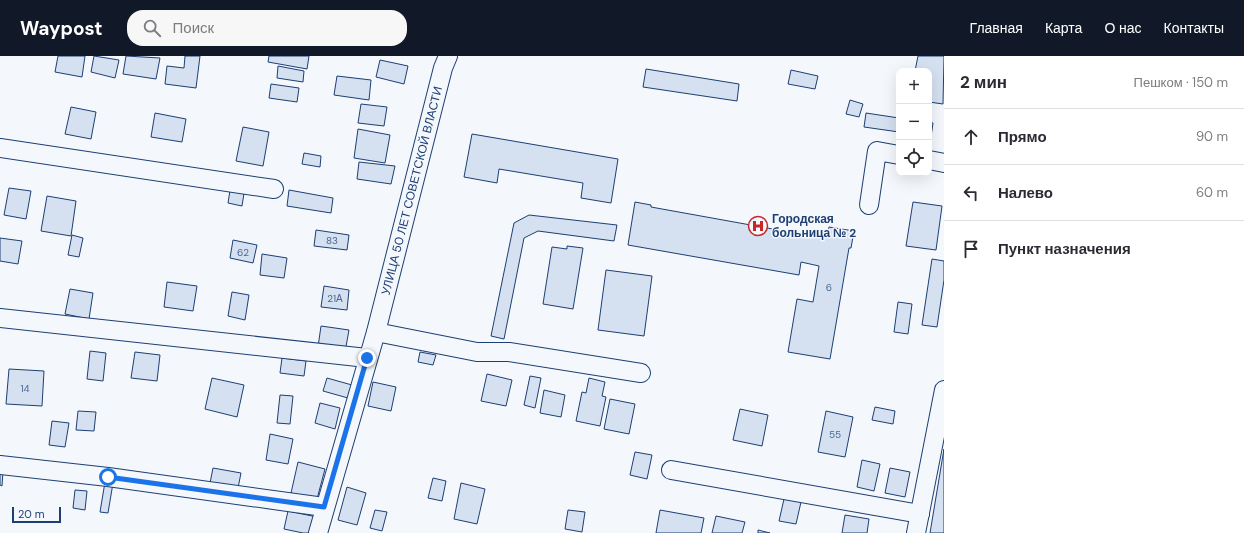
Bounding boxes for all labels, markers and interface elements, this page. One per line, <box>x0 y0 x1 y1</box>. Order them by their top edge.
search box <box>127 10 407 46</box>
text: Waypost <box>20 16 103 41</box>
icon: search <box>141 17 163 39</box>
text: Поиск <box>173 18 214 38</box>
text: Главная <box>970 19 1023 37</box>
text: Карта <box>1045 19 1082 37</box>
text: О нас <box>1104 19 1142 37</box>
text: Контакты <box>1164 19 1224 37</box>
map controls <box>896 68 932 176</box>
button: + <box>896 68 932 104</box>
text: 2 мин <box>960 71 1007 93</box>
text: Пешком · 150 m <box>1134 74 1228 91</box>
street label: УЛИЦА 50 ЛЕТ СОВЕТСКОЙ ВЛАСТИ <box>378 85 446 297</box>
button: − <box>896 104 932 140</box>
icon: ahead <box>960 126 982 148</box>
text: Прямо <box>998 127 1047 147</box>
text: 90 m <box>1196 128 1228 145</box>
button: locate <box>896 140 932 176</box>
icon: left <box>960 182 982 204</box>
text: Налево <box>998 183 1053 203</box>
text: 60 m <box>1196 184 1228 201</box>
place label: Городская больница № 2 <box>772 211 856 241</box>
hospital icon: Городская больница № 2 <box>747 215 769 237</box>
house number: 83 <box>326 234 338 247</box>
icon: arrive <box>960 238 982 260</box>
text: Пункт назначения <box>998 239 1131 259</box>
house number: 62 <box>237 246 249 259</box>
house number: 6 <box>826 281 832 294</box>
house number: 21А <box>327 292 343 305</box>
route end <box>358 349 376 367</box>
house number: 14 <box>20 382 30 395</box>
house number: 55 <box>829 428 841 441</box>
route start <box>99 468 117 486</box>
scale bar <box>12 505 61 524</box>
text: 20 m <box>18 507 44 521</box>

